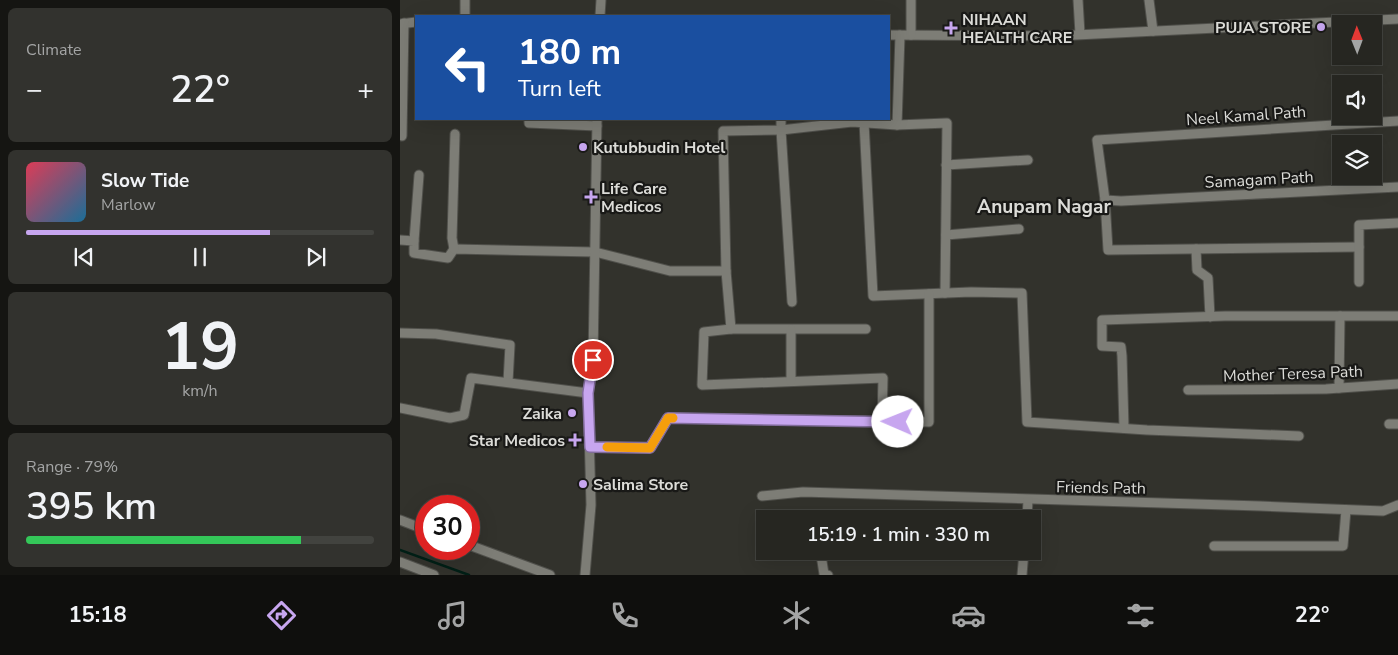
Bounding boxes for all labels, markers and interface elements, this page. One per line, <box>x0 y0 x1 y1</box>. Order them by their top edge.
place label: NIHAAN HEALTH CARE <box>962 9 1072 49</box>
north arrow <box>1332 15 1382 65</box>
map controls <box>1332 15 1382 185</box>
place label: PUJA STORE <box>1215 17 1311 39</box>
marker: NIHAAN HEALTH CARE <box>944 21 958 35</box>
marker: PUJA STORE <box>1315 21 1327 33</box>
text: 180 m <box>518 29 621 76</box>
icon: left <box>435 35 500 100</box>
text: Climate <box>26 39 81 61</box>
text: 22° <box>170 64 230 115</box>
text: − <box>26 71 43 109</box>
text: + <box>357 71 374 109</box>
text: Turn left <box>518 74 601 104</box>
button: sound <box>1332 75 1382 125</box>
street label: Neel Kamal Path <box>1185 101 1307 131</box>
button: layers <box>1332 135 1382 185</box>
place label: Kutubbudin Hotel <box>593 137 725 159</box>
marker: Kutubbudin Hotel <box>577 141 589 153</box>
street label: Samagam Path <box>1204 166 1314 194</box>
text: Slow Tide <box>101 168 189 194</box>
place label: Life Care Medicos <box>601 178 667 218</box>
marker: Life Care Medicos <box>585 191 597 203</box>
text: Marlow <box>101 194 156 216</box>
district label: Anupam Nagar <box>977 194 1111 220</box>
icon: previous <box>70 243 98 271</box>
icon: pause <box>186 243 214 271</box>
icon: next <box>302 243 330 271</box>
text: 19 <box>161 303 239 392</box>
pin <box>572 339 614 381</box>
icon: arrive <box>579 346 607 374</box>
street label: Mother Teresa Path <box>1223 361 1363 387</box>
text: km/h <box>182 380 218 402</box>
position arrow <box>871 395 923 447</box>
place label: Zaika <box>522 403 562 425</box>
marker: Zaika <box>566 407 578 419</box>
place label: Star Medicos <box>469 430 565 452</box>
marker: Star Medicos <box>569 434 581 446</box>
text: Range · 79% <box>26 456 118 478</box>
place label: Salima Store <box>593 474 689 496</box>
street label: Friends Path <box>1056 476 1146 500</box>
marker: Salima Store <box>577 478 589 490</box>
text: 395 km <box>26 481 157 532</box>
speed limit sign: 30 <box>415 495 480 560</box>
text: 15:19 · 1 min · 330 m <box>807 522 990 548</box>
icon: directions <box>264 598 299 633</box>
icon: music <box>435 598 470 633</box>
icon: phone <box>607 598 642 633</box>
icon: climate <box>779 598 814 633</box>
icon: car <box>951 598 986 633</box>
icon: filters <box>1123 598 1158 633</box>
text: 15:18 <box>68 600 127 630</box>
text: 22° <box>1295 600 1329 630</box>

